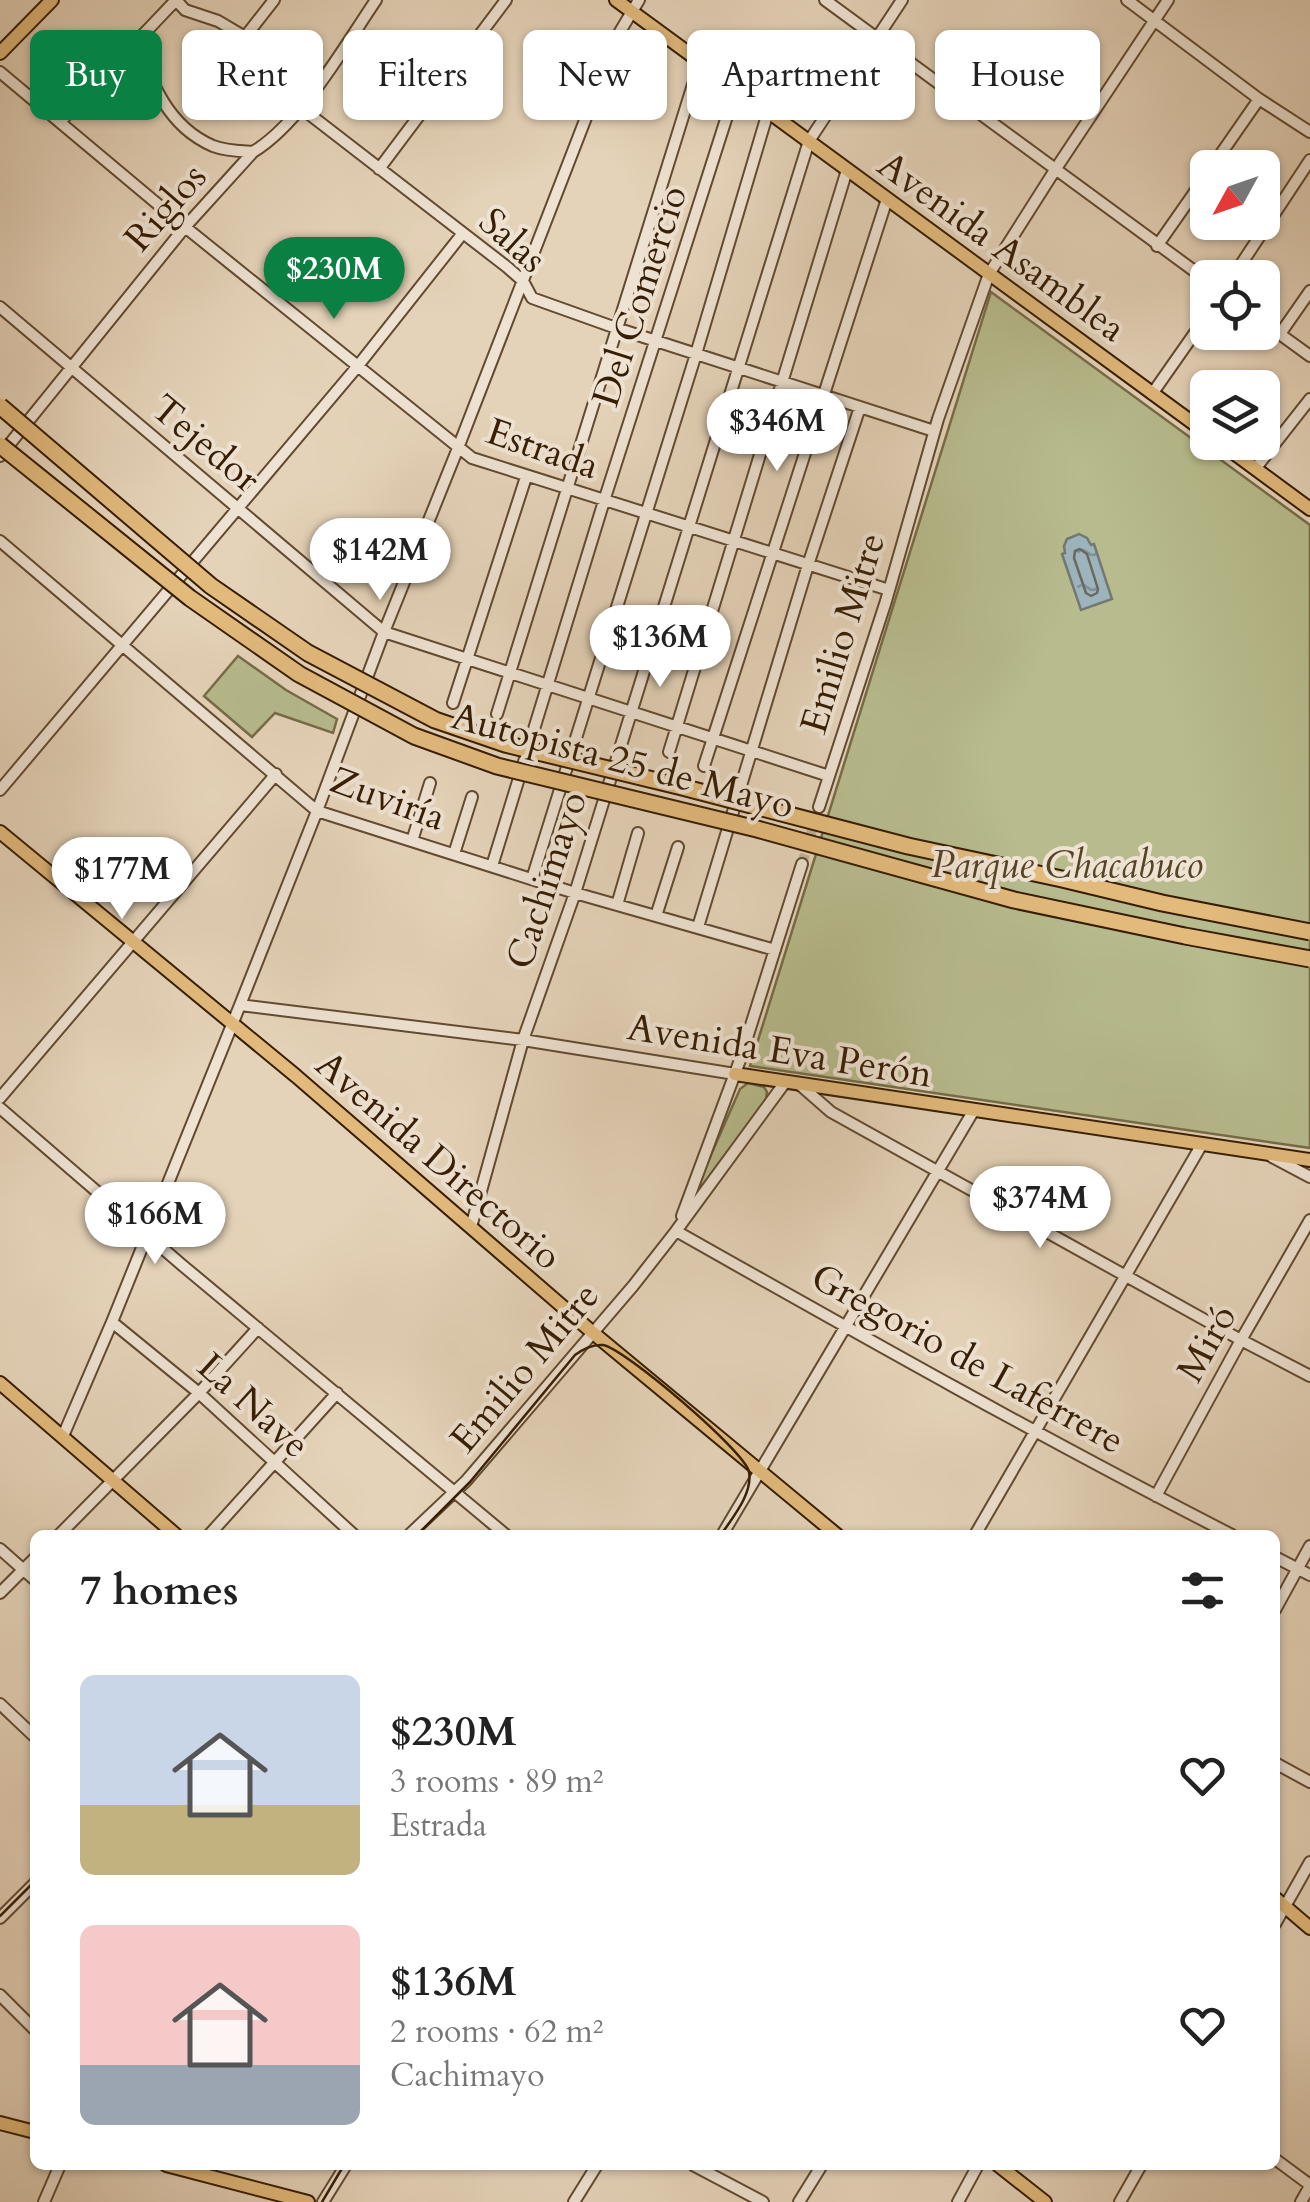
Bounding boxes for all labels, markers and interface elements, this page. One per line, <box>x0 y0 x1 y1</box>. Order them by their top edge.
chip: Buy <box>30 30 162 120</box>
chip: Rent <box>182 30 323 120</box>
chip: Filters <box>343 30 503 120</box>
chip: New <box>523 30 667 120</box>
chip: Apartment <box>687 30 915 120</box>
chip: House <box>935 30 1100 120</box>
street label: Avenida Asamblea <box>867 139 1136 354</box>
north arrow <box>1190 150 1280 240</box>
map controls <box>1190 150 1280 460</box>
street label: Riglos <box>113 152 219 263</box>
street label: Del Comercio <box>580 179 700 413</box>
street label: Salas <box>467 197 557 285</box>
pin: $230M <box>264 237 404 322</box>
text: $230M <box>286 247 382 291</box>
button: locate <box>1190 260 1280 350</box>
button: layers <box>1190 370 1280 460</box>
street label: Tejedor <box>140 383 271 505</box>
pin: $346M <box>707 389 847 474</box>
text: $346M <box>729 399 825 443</box>
street label: Estrada <box>480 406 606 492</box>
pin: $142M <box>310 518 450 603</box>
street label: Emilio Mitre <box>788 527 898 740</box>
text: $142M <box>332 528 428 572</box>
pin: $136M <box>590 605 730 690</box>
text: $136M <box>612 615 708 659</box>
street label: Autopista 25 de Mayo <box>446 690 800 832</box>
street label: Zuviría <box>323 754 452 844</box>
street label: Cachimayo <box>494 785 600 976</box>
pin: $177M <box>52 837 192 922</box>
park label: Parque Chacabuco <box>931 839 1203 891</box>
text: $177M <box>74 847 170 891</box>
street label: Avenida Eva Perón <box>624 1001 936 1101</box>
street label: Avenida Directorio <box>304 1039 572 1282</box>
pin: $374M <box>970 1166 1110 1251</box>
text: $374M <box>992 1176 1088 1220</box>
pin: $166M <box>85 1182 225 1267</box>
text: $166M <box>107 1192 203 1236</box>
street label: Gregorio de Laferrere <box>802 1251 1133 1467</box>
street label: Emilio Mitre <box>438 1272 611 1464</box>
street label: Miró <box>1165 1296 1249 1391</box>
street label: La Nave <box>186 1341 321 1470</box>
text: 7 homes <box>80 1562 238 1619</box>
icon: filters <box>1175 1563 1230 1618</box>
text: $230M <box>390 1703 517 1760</box>
icon: home <box>160 1715 280 1835</box>
icon: heart <box>1175 1748 1230 1803</box>
text: 3 rooms · 89 m² <box>390 1760 603 1804</box>
text: Estrada <box>390 1804 487 1848</box>
text: $136M <box>390 1953 517 2010</box>
icon: home <box>160 1965 280 2085</box>
icon: heart <box>1175 1998 1230 2053</box>
text: 2 rooms · 62 m² <box>390 2010 603 2054</box>
text: Cachimayo <box>390 2054 545 2098</box>

